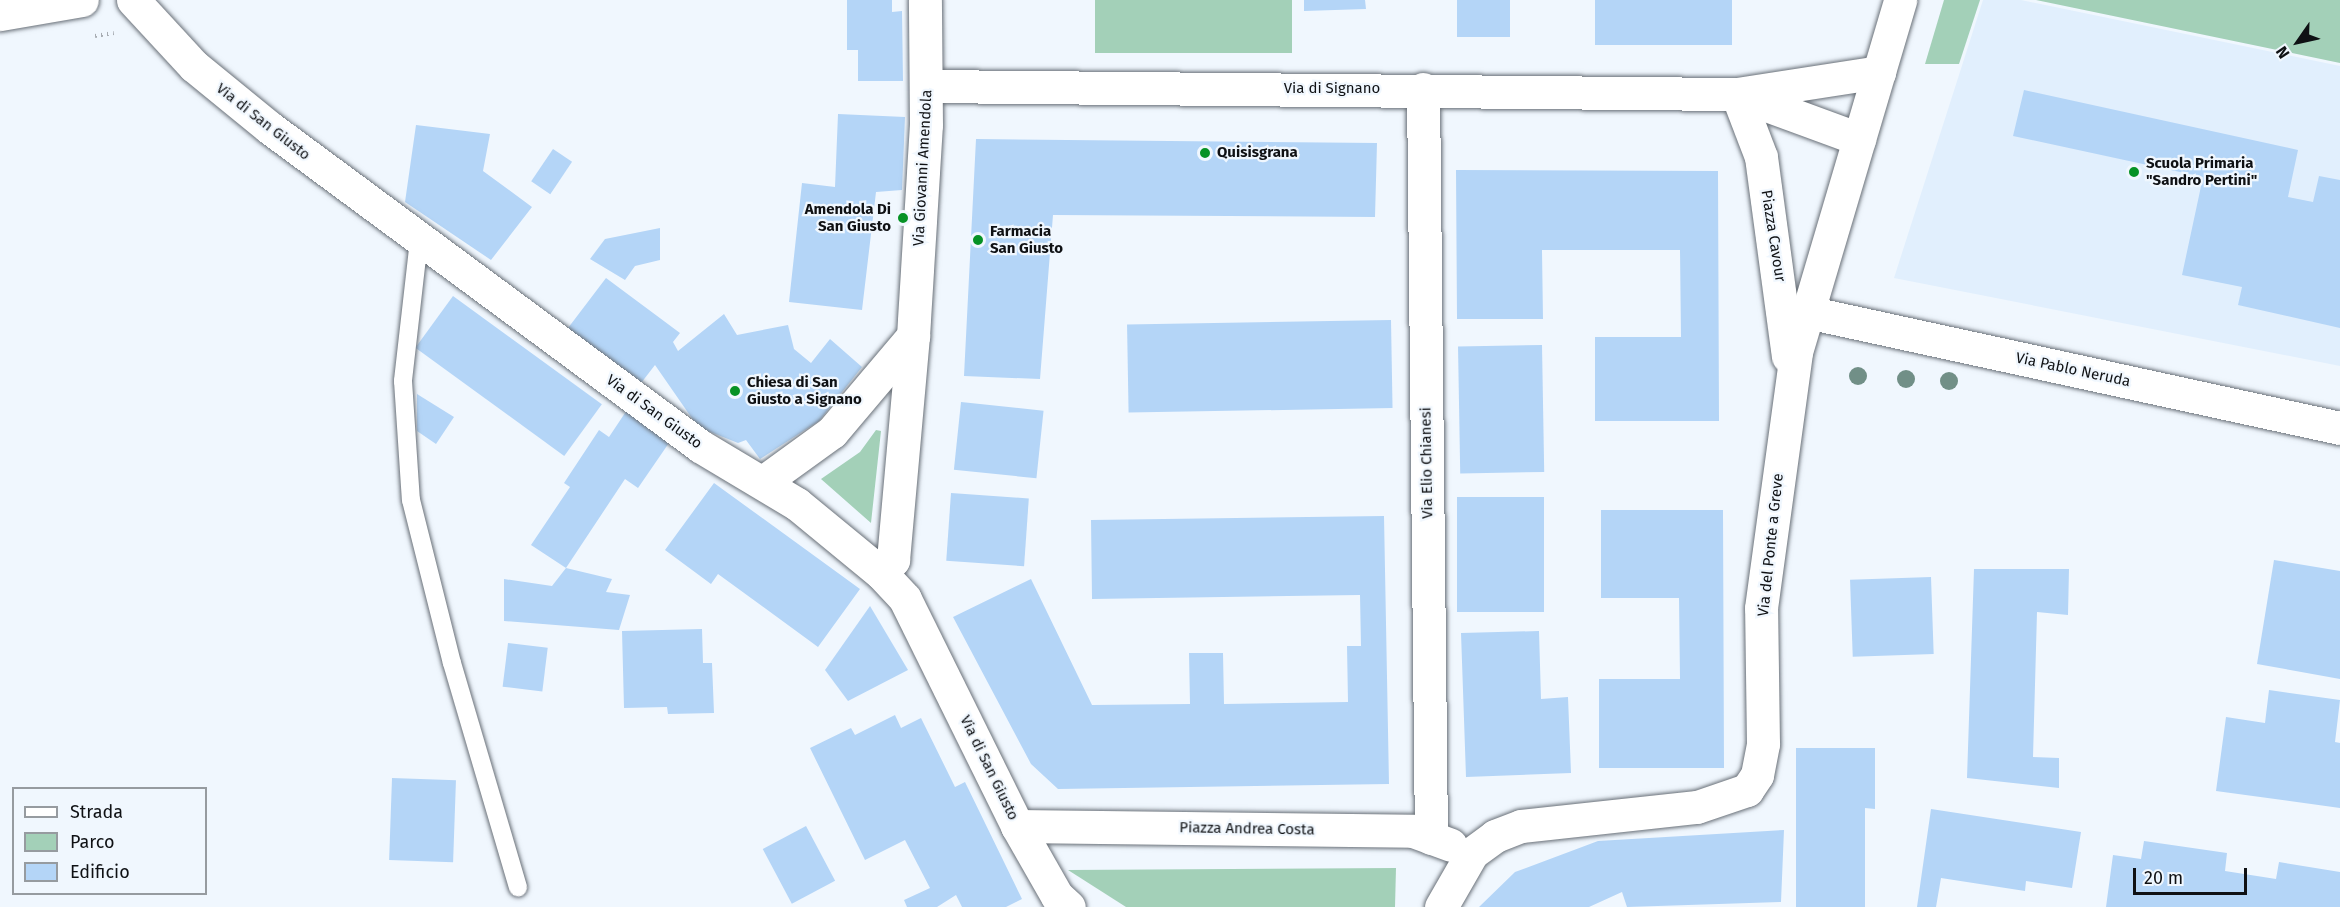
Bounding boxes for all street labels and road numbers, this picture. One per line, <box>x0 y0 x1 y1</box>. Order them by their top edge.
street label: Via di San Giusto <box>212 80 314 164</box>
street label: Via di Signano <box>1284 80 1380 98</box>
street label: Via Giovanni Amendola <box>910 89 936 247</box>
street label: Piazza Cavour <box>1757 189 1789 283</box>
street label: Via Pablo Neruda <box>2014 349 2132 391</box>
street label: Via di San Giusto <box>602 371 706 453</box>
street label: Via Elio Chianesi <box>1417 407 1437 519</box>
street label: Via del Ponte a Greve <box>1755 472 1787 618</box>
street label: Via di San Giusto <box>956 713 1022 823</box>
street label: Piazza Andrea Costa <box>1179 819 1315 839</box>

